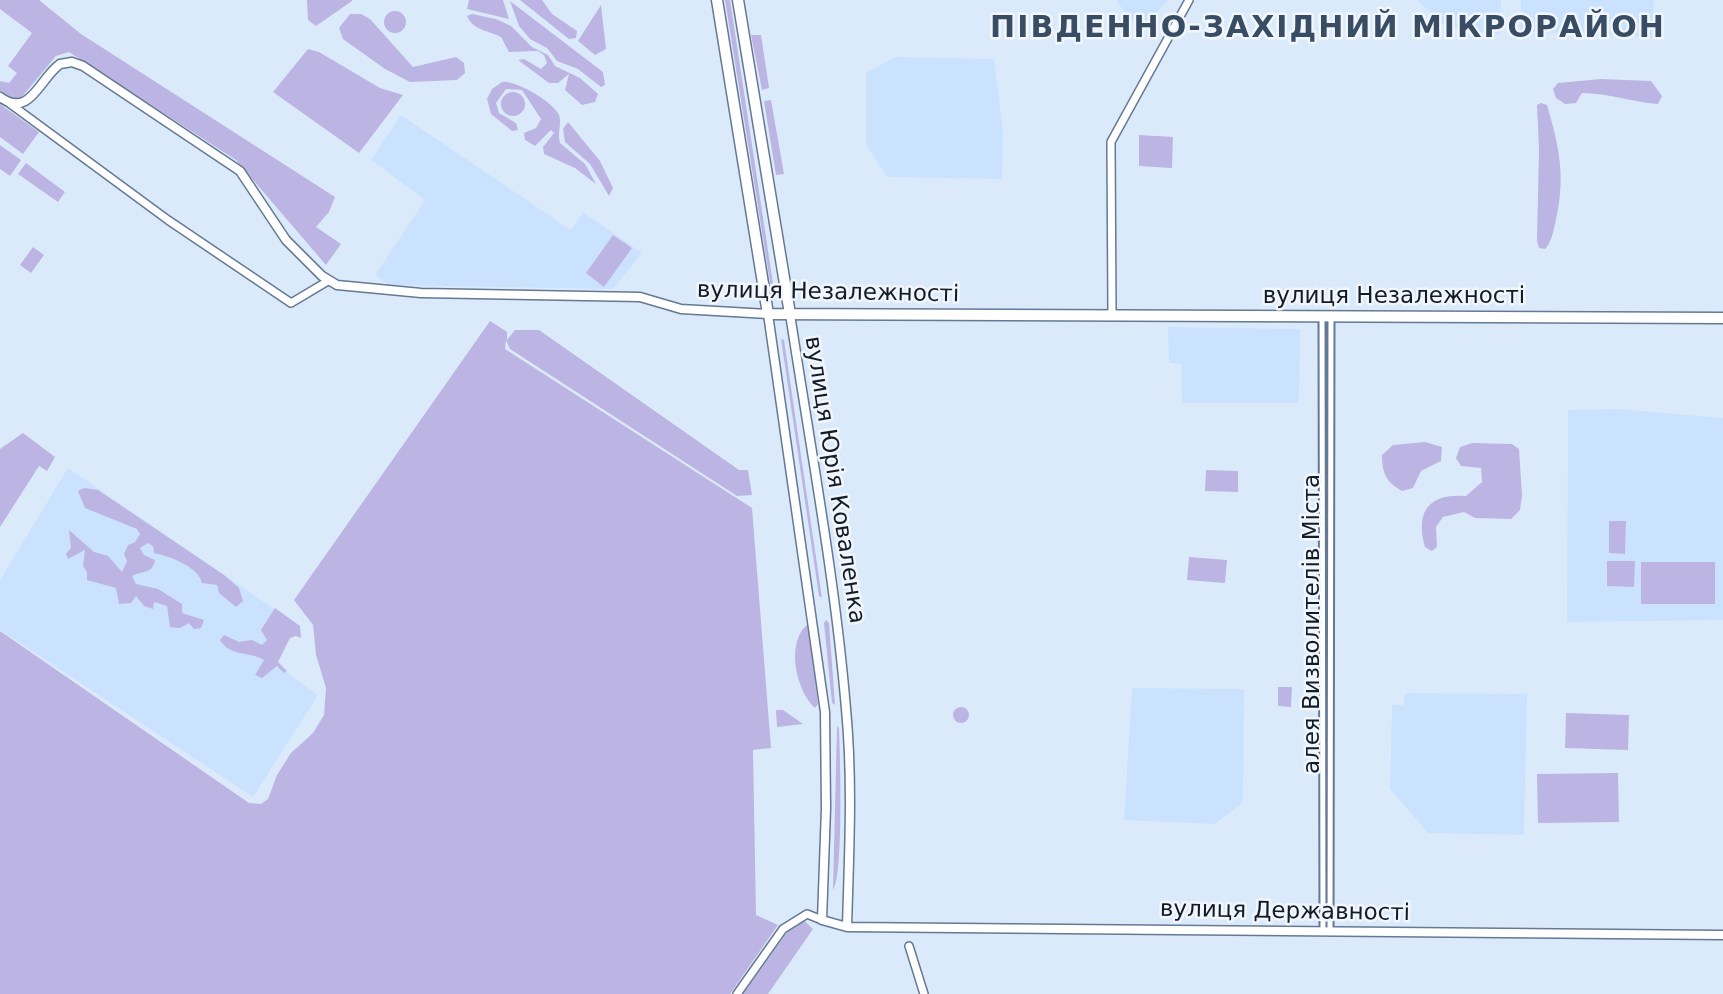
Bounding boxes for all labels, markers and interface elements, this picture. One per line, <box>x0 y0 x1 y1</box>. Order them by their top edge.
district label: ПІВДЕННО-ЗАХІДНИЙ МІКРОРАЙОН <box>994 11 1662 47</box>
street label: вулиця Незалежності <box>697 277 959 309</box>
street label: вулиця Незалежності <box>1263 283 1525 311</box>
street label: вулиця Юрія Коваленка <box>798 334 870 626</box>
street label: алея Визволителів Міста <box>1299 474 1327 774</box>
street label: вулиця Державності <box>1160 896 1410 928</box>

